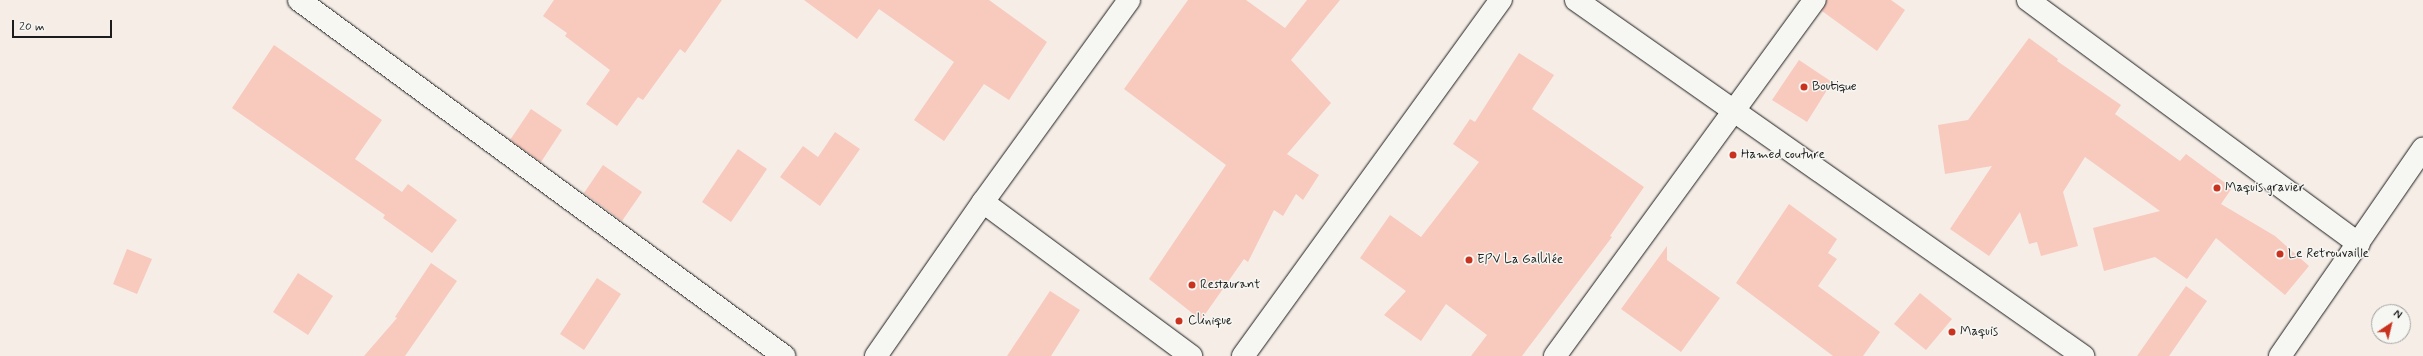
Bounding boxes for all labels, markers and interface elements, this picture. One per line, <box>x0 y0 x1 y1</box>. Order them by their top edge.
scale bar <box>14 12 114 38</box>
text: 20 m <box>19 19 45 35</box>
place label: Boutique <box>1812 79 1857 95</box>
marker: Boutique <box>1799 82 1809 92</box>
place label: Hamed couture <box>1741 147 1824 163</box>
marker: Hamed couture <box>1728 150 1738 160</box>
place label: Maquis gravier <box>2225 180 2304 196</box>
marker: Maquis gravier <box>2212 183 2222 193</box>
place label: Le Retrouvaille <box>2288 246 2368 262</box>
marker: Le Retrouvaille <box>2275 249 2285 259</box>
place label: EPV La Gallilée <box>1477 252 1563 268</box>
marker: EPV La Gallilée <box>1464 255 1474 265</box>
place label: Restaurant <box>1200 277 1260 293</box>
marker: Restaurant <box>1187 280 1197 290</box>
north arrow <box>2371 304 2411 344</box>
text: N <box>2390 307 2404 323</box>
place label: Clinique <box>1188 313 1232 329</box>
marker: Clinique <box>1173 315 1185 327</box>
place label: Maquis <box>1960 324 1998 340</box>
marker: Maquis <box>1947 327 1957 337</box>

